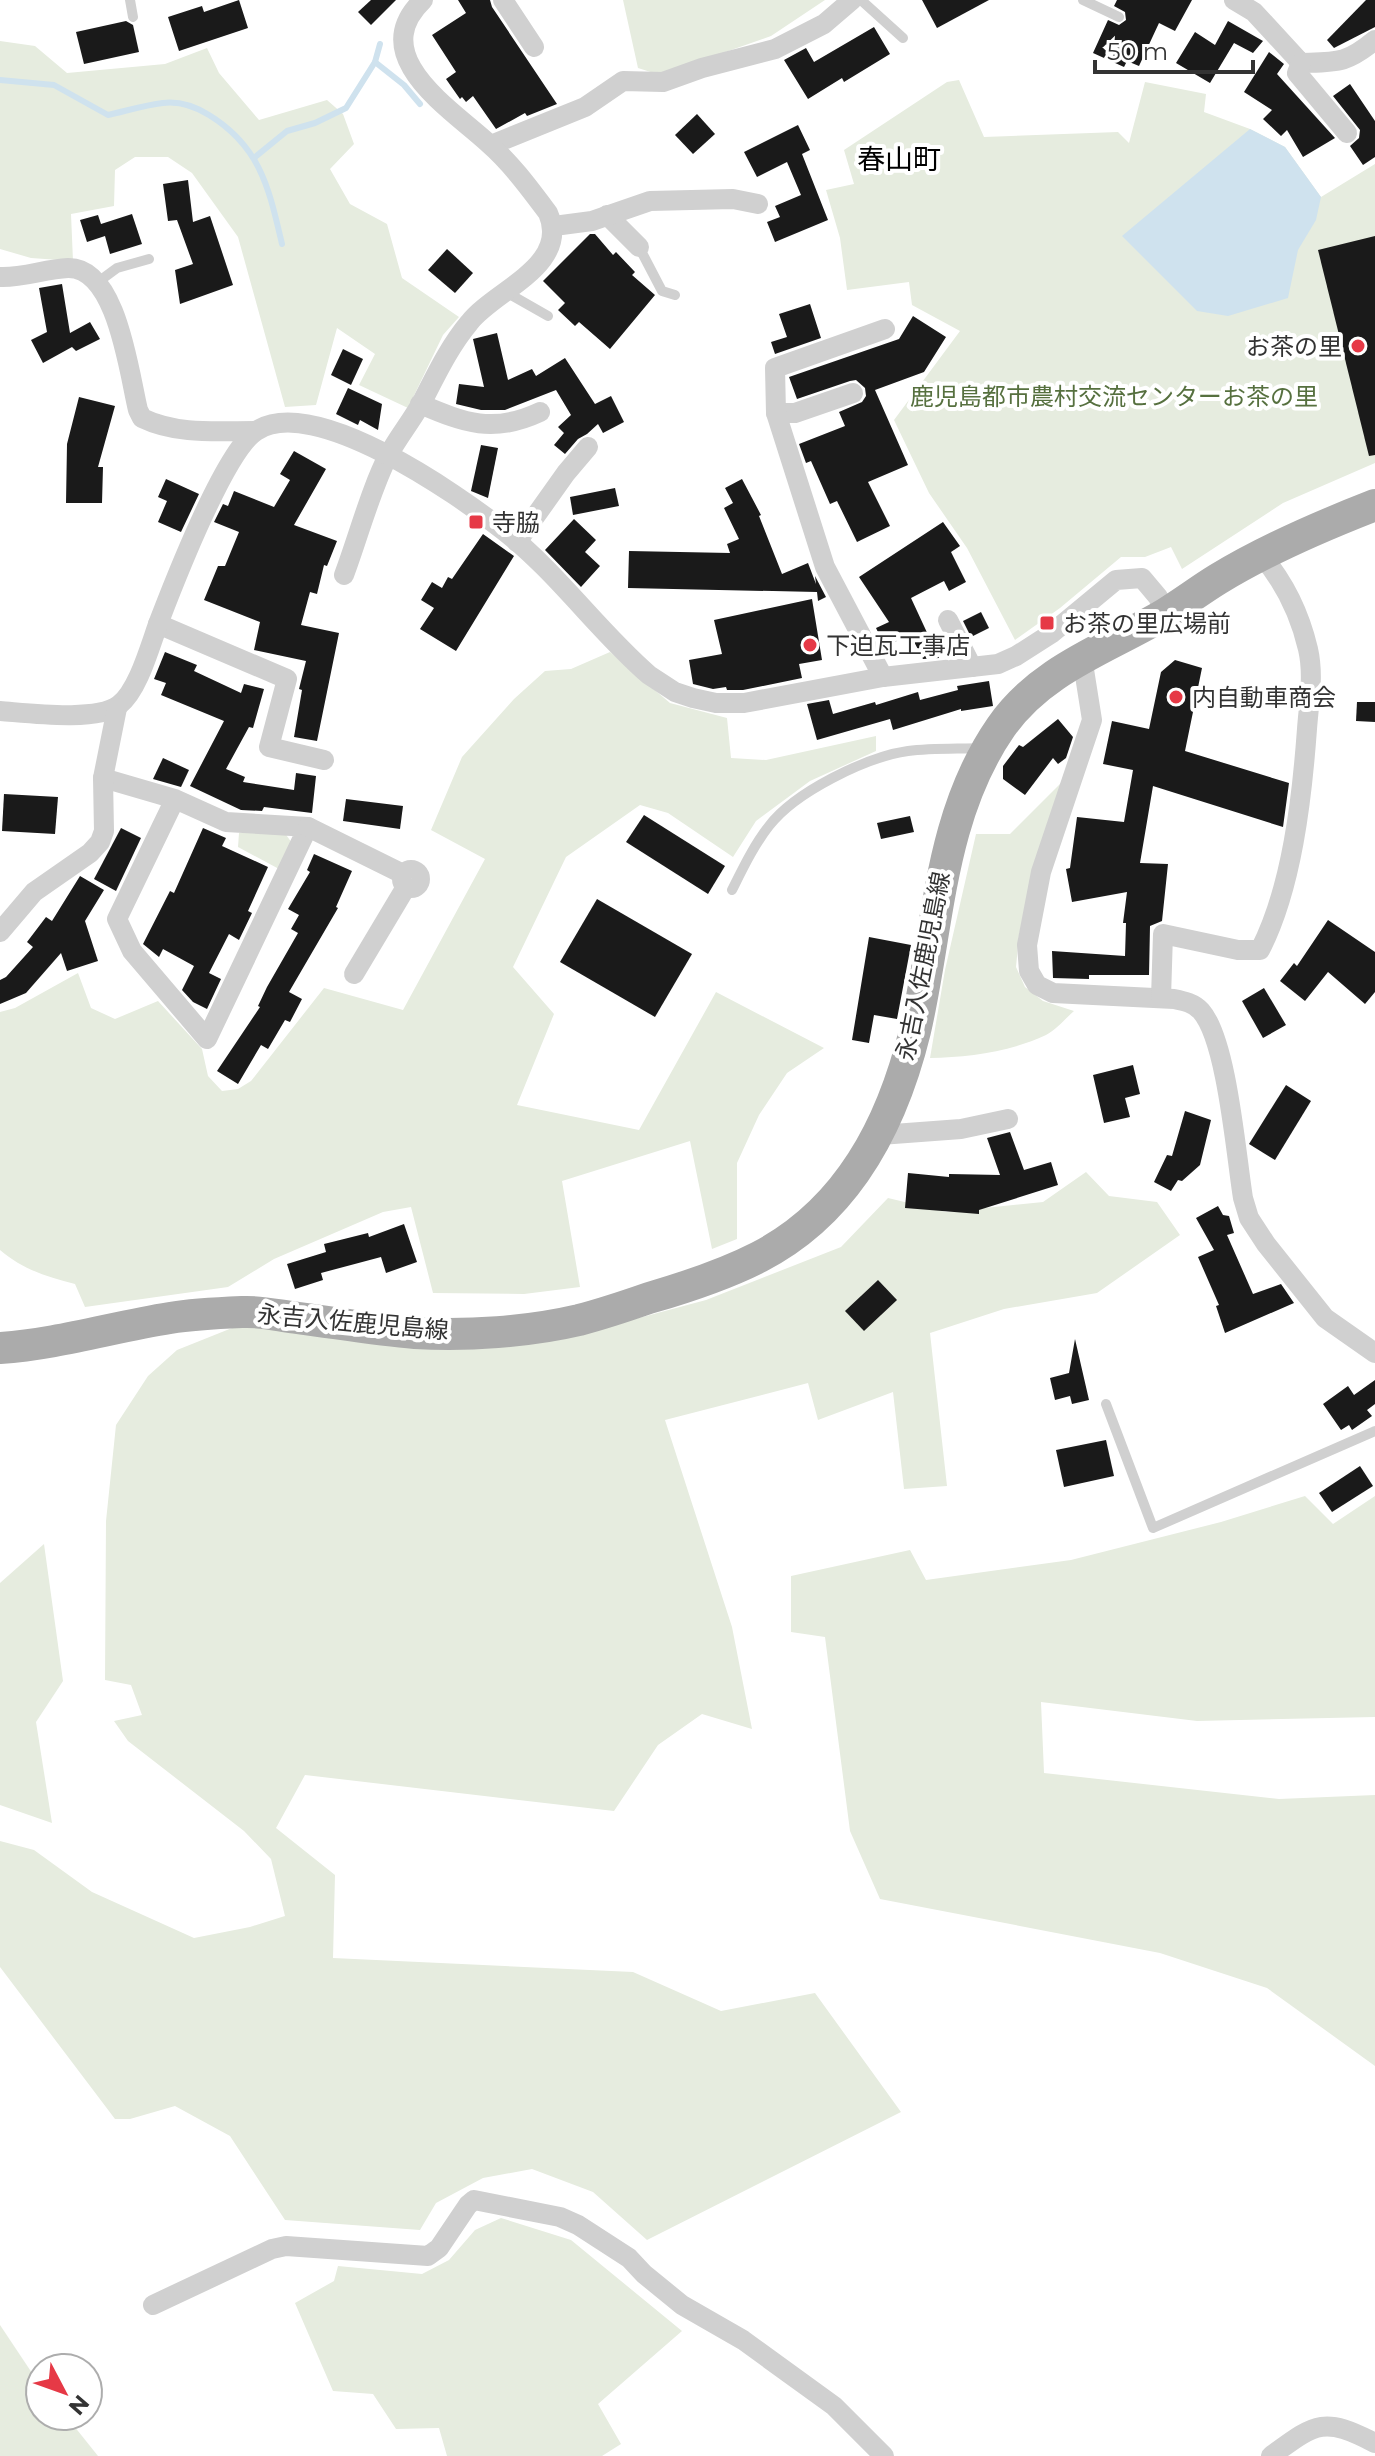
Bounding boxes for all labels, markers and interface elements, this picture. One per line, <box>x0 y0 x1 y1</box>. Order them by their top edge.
scale bar <box>1095 24 1253 74</box>
text: 50 m <box>1107 37 1168 66</box>
district label: 春山町 <box>857 142 941 176</box>
place label: お茶の里 <box>1246 332 1342 361</box>
marker: お茶の里 <box>1349 337 1367 355</box>
park label: 鹿児島都市農村交流センターお茶の里 <box>910 382 1318 411</box>
place label: 寺脇 <box>492 508 540 537</box>
marker: 寺脇 <box>467 513 485 531</box>
place label: お茶の里広場前 <box>1063 609 1231 638</box>
marker: お茶の里広場前 <box>1038 614 1056 632</box>
place label: 下迫瓦工事店 <box>826 631 970 660</box>
marker: 下迫瓦工事店 <box>801 636 819 654</box>
place label: 内自動車商会 <box>1192 683 1336 712</box>
marker: 内自動車商会 <box>1167 688 1185 706</box>
street label: 永吉入佐鹿児島線 <box>890 869 956 1063</box>
street label: 永吉入佐鹿児島線 <box>256 1299 450 1345</box>
north arrow <box>24 2352 104 2432</box>
text: N <box>63 2389 95 2420</box>

